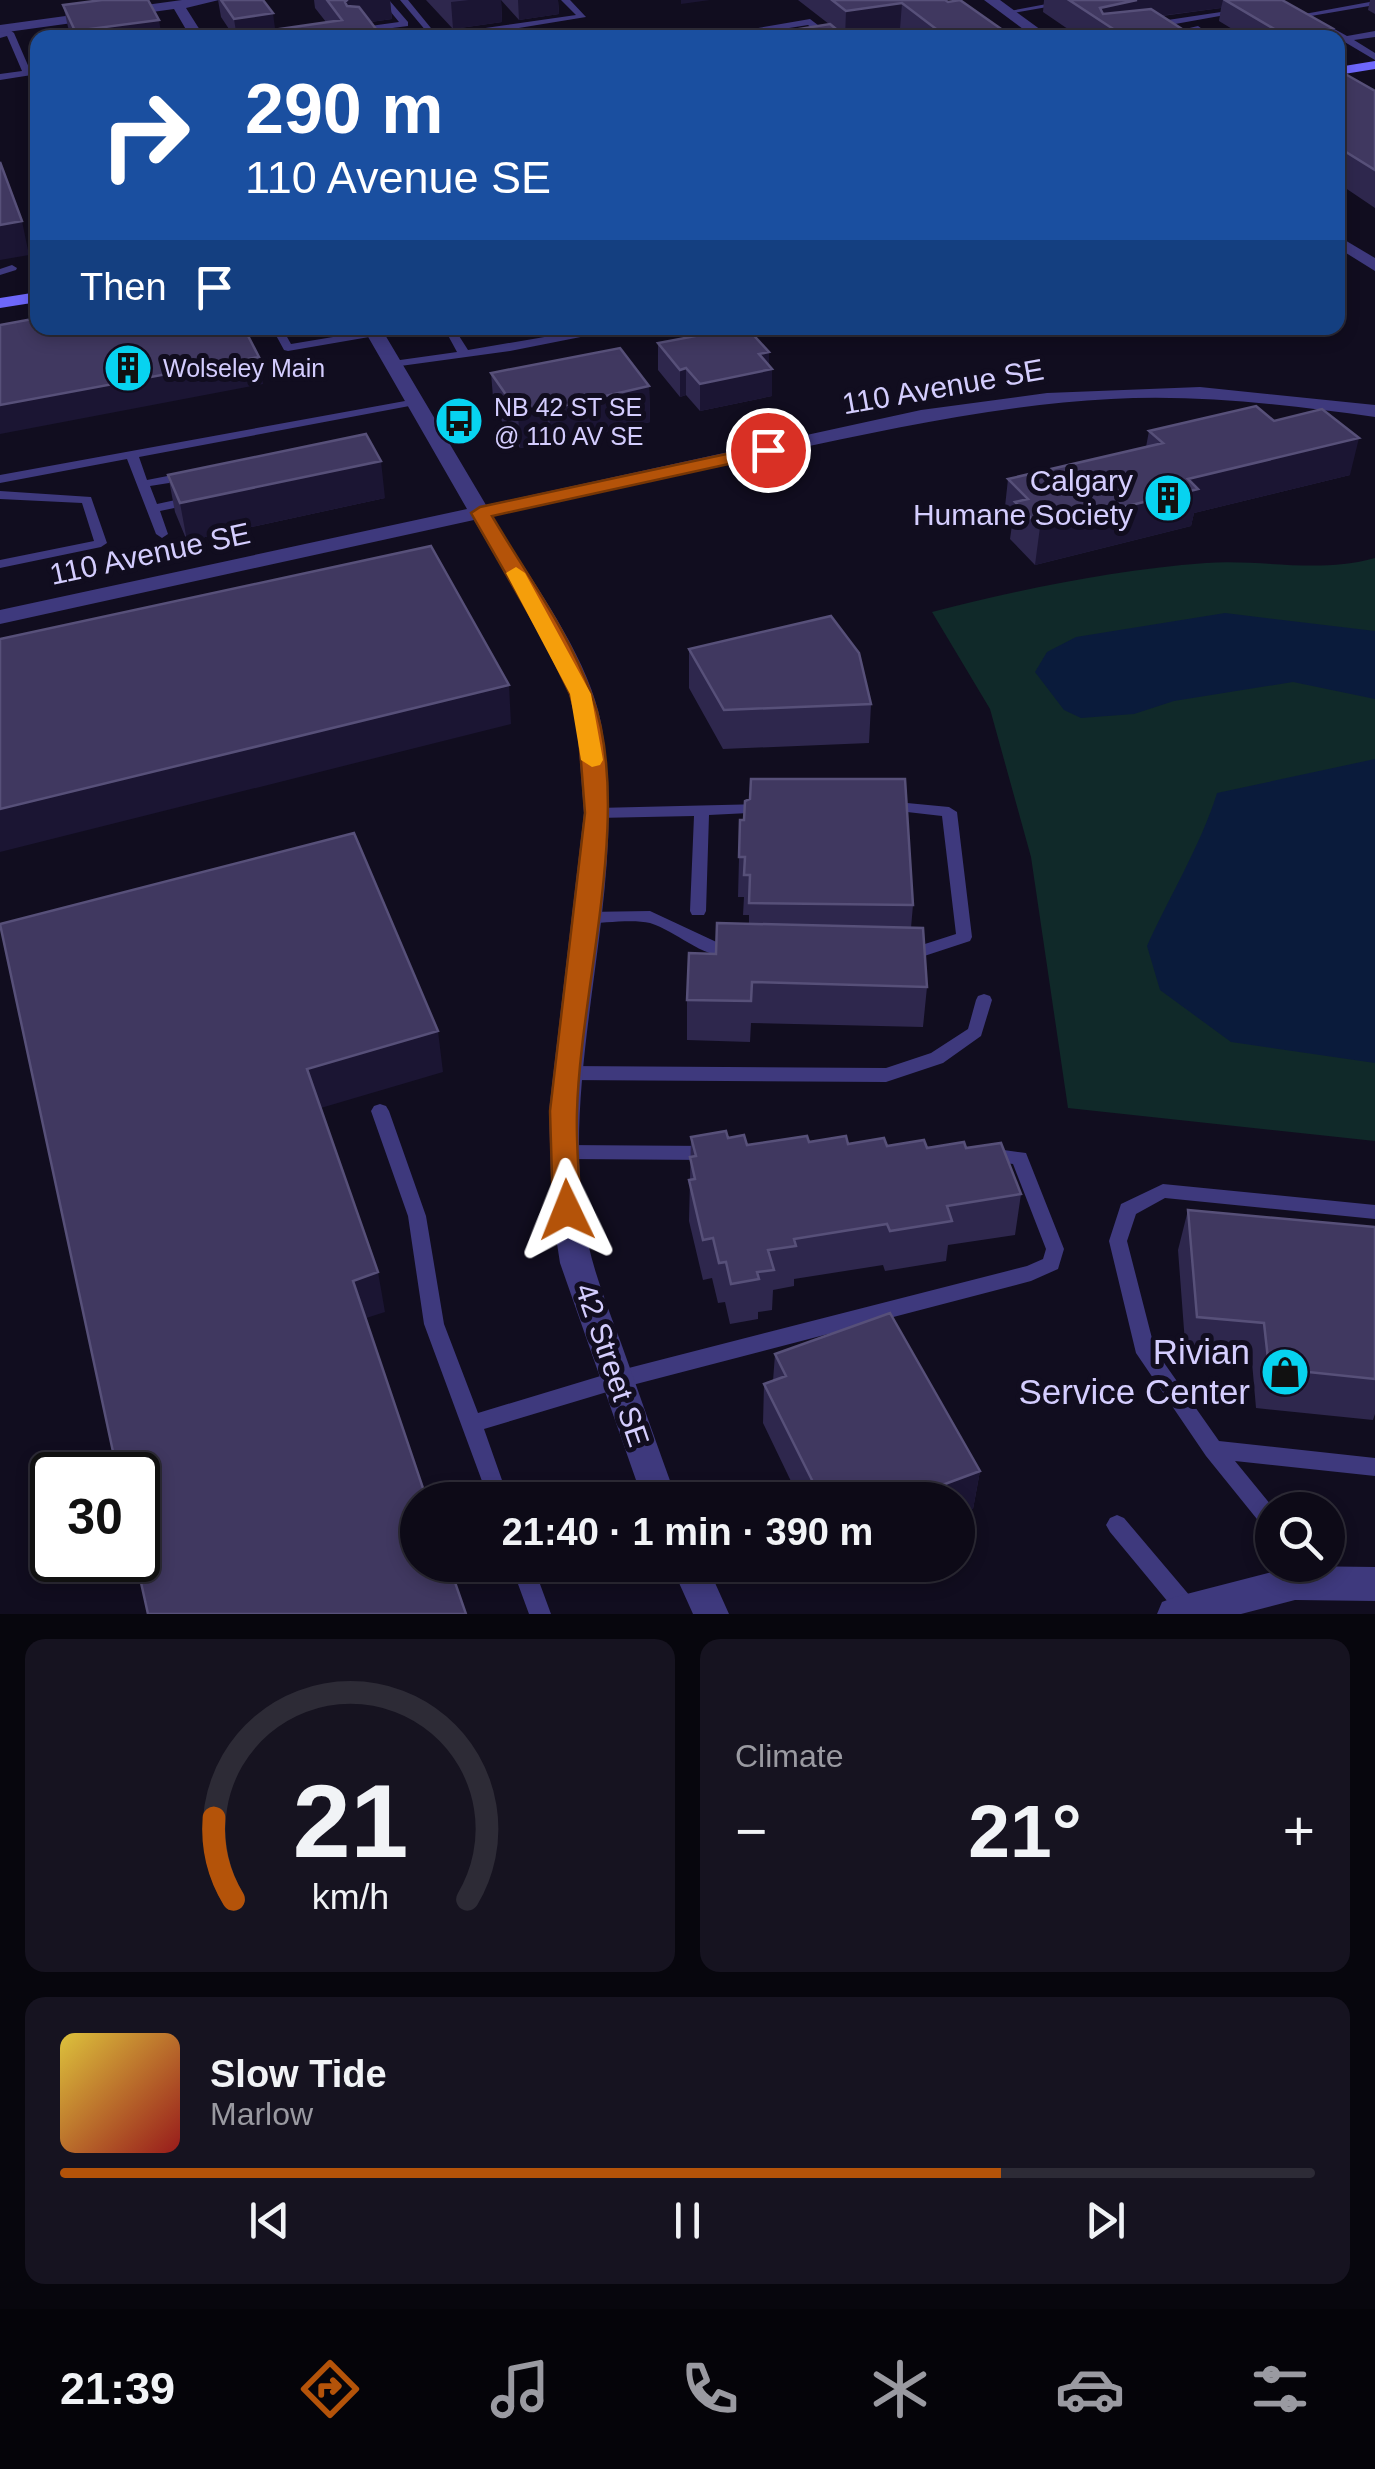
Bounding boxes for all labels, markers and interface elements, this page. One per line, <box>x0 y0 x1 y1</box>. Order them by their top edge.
icon: right <box>80 70 210 200</box>
text: 290 m <box>245 70 443 148</box>
text: 110 Avenue SE <box>245 152 551 203</box>
icon: arrive <box>187 260 242 315</box>
text: Then <box>80 266 167 308</box>
building icon: Wolseley Main <box>102 342 154 394</box>
street label: 110 Avenue SE <box>840 353 1046 420</box>
place label: Wolseley Main <box>163 354 325 382</box>
place label: NB 42 ST SE @ 110 AV SE <box>494 393 644 450</box>
bus stop icon: NB 42 ST SE @ 110 AV SE <box>433 395 485 447</box>
pin <box>726 408 811 493</box>
icon: arrive <box>741 423 796 478</box>
place label: Calgary Humane Society <box>913 464 1133 531</box>
building icon: Calgary Humane Society <box>1142 472 1194 524</box>
street label: 110 Avenue SE <box>47 516 253 591</box>
position arrow <box>515 1158 619 1262</box>
street label: 42 Street SE <box>569 1279 656 1451</box>
place label: Rivian Service Center <box>1019 1332 1250 1411</box>
shop icon: Rivian Service Center <box>1259 1346 1311 1398</box>
speed limit sign: 30 <box>30 1452 160 1582</box>
map controls <box>1255 1492 1345 1582</box>
button: search <box>1255 1492 1345 1582</box>
text: 21:40 · 1 min · 390 m <box>502 1511 873 1553</box>
text: Climate <box>735 1738 843 1774</box>
text: 21 <box>292 1763 408 1879</box>
text: 21° <box>968 1789 1082 1873</box>
text: − <box>735 1800 767 1862</box>
text: + <box>1283 1800 1315 1862</box>
text: km/h <box>311 1877 389 1917</box>
text: Slow Tide <box>210 2053 387 2095</box>
text: Marlow <box>210 2096 313 2132</box>
icon: previous <box>242 2193 297 2248</box>
icon: pause <box>660 2193 715 2248</box>
icon: next <box>1078 2193 1133 2248</box>
icon: directions <box>295 2354 365 2424</box>
icon: music <box>485 2354 555 2424</box>
icon: phone <box>675 2354 745 2424</box>
icon: climate <box>865 2354 935 2424</box>
icon: car <box>1055 2354 1125 2424</box>
icon: filters <box>1245 2354 1315 2424</box>
text: 21:39 <box>60 2363 175 2414</box>

